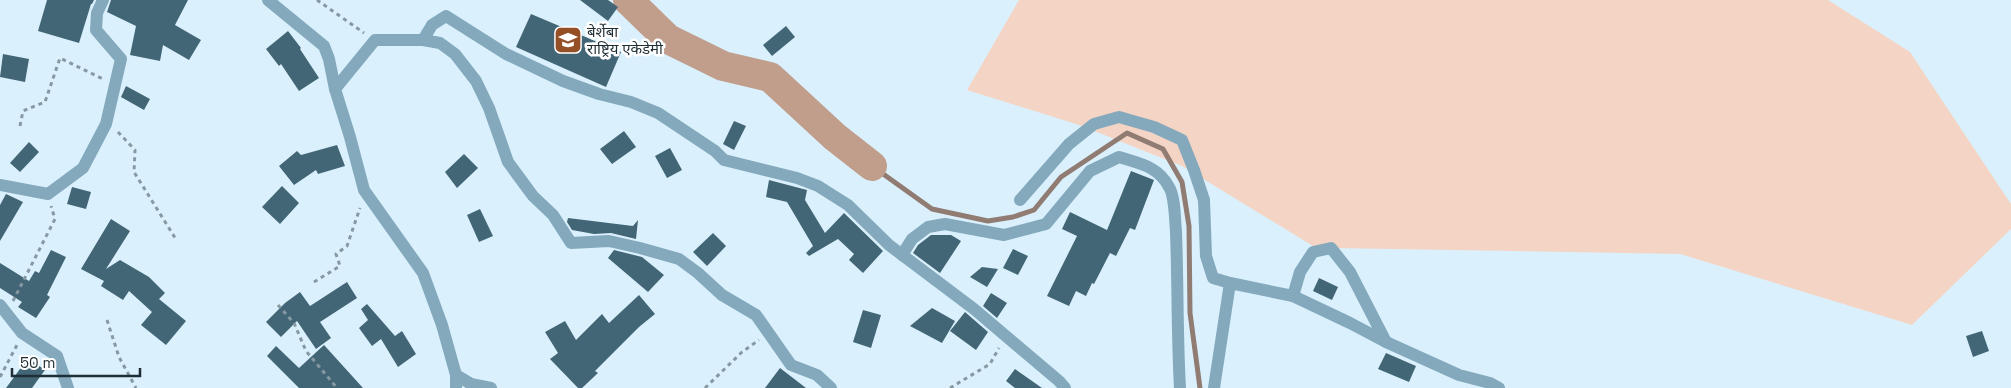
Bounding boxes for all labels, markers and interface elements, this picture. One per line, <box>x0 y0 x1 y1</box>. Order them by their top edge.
place label: बेर्शेबा राष्ट्रिय एकेडेमी <box>587 22 664 58</box>
school or university icon: बेर्शेबा राष्ट्रिय एकेडेमी <box>553 25 583 55</box>
scale bar <box>12 346 140 378</box>
text: 50 m <box>20 353 55 372</box>

